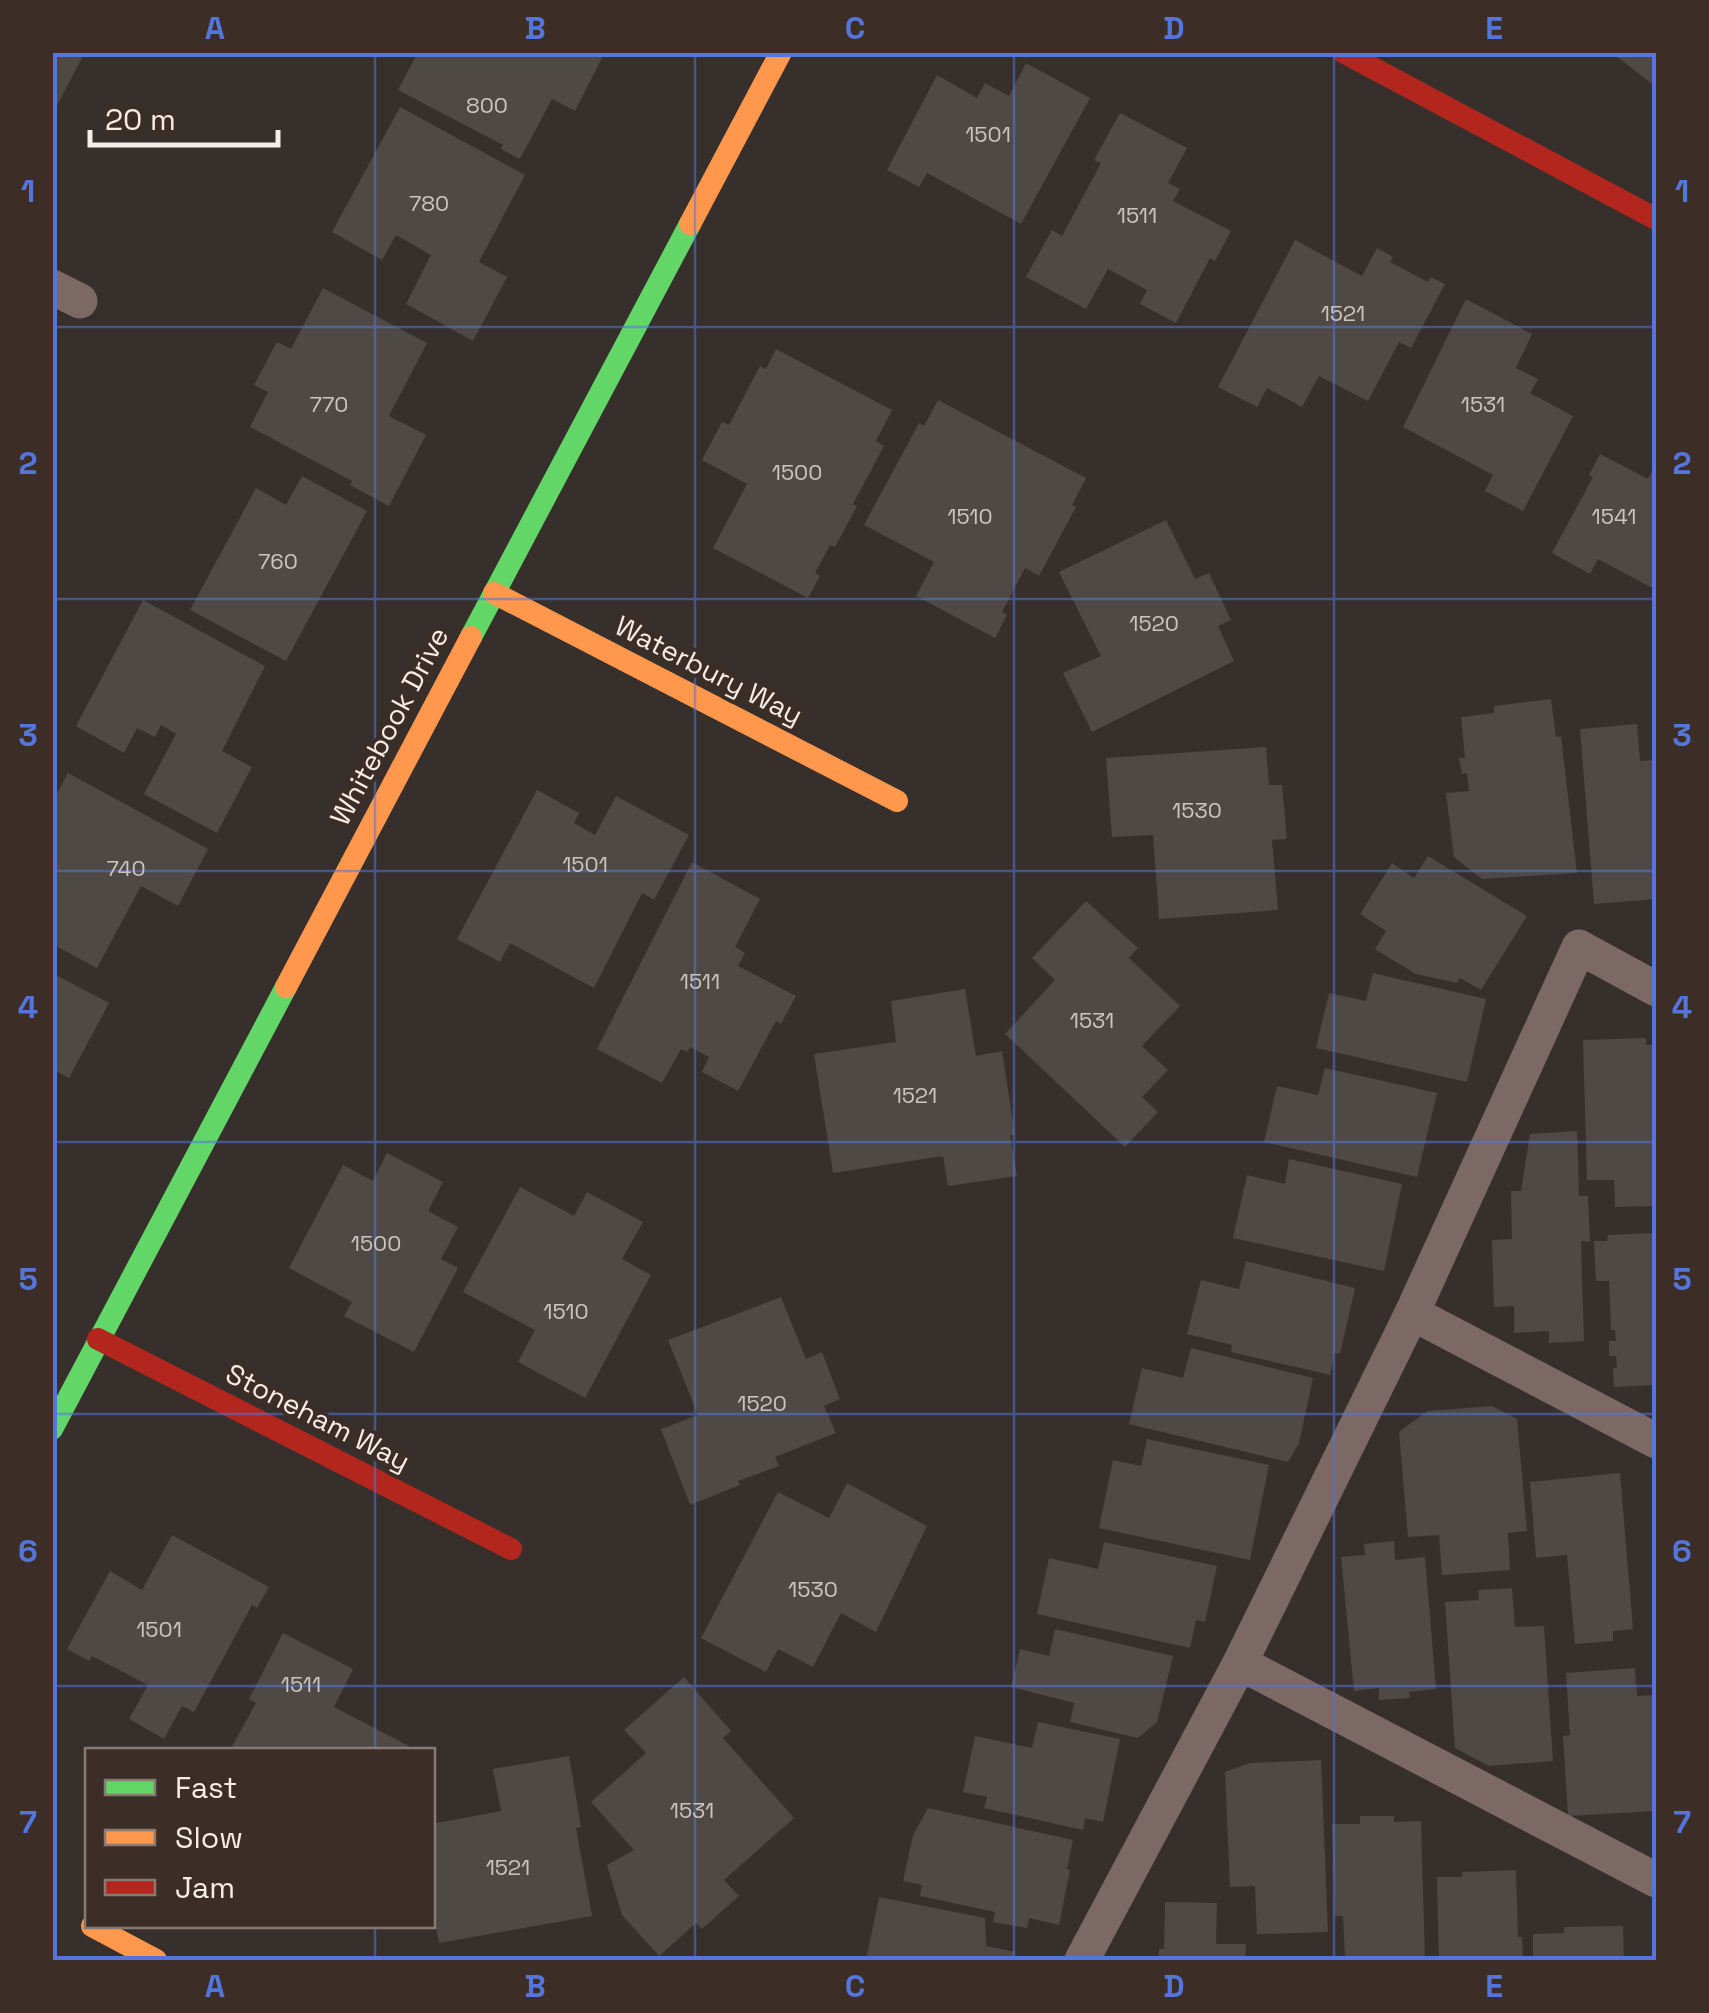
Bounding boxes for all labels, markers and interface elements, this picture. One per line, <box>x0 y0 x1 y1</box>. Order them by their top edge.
text: A <box>205 8 225 48</box>
text: B <box>524 8 546 48</box>
text: C <box>845 8 865 48</box>
text: D <box>1163 8 1185 48</box>
text: E <box>1485 8 1503 48</box>
scale bar <box>90 85 278 147</box>
house number: 800 <box>466 91 508 119</box>
text: 20 m <box>105 100 176 139</box>
house number: 1501 <box>965 120 1011 148</box>
text: 1 <box>21 171 35 211</box>
text: 1 <box>1675 171 1689 211</box>
house number: 780 <box>409 189 449 217</box>
house number: 1511 <box>1117 201 1157 229</box>
house number: 1521 <box>1321 299 1365 327</box>
house number: 770 <box>310 390 348 418</box>
house number: 1531 <box>1461 390 1505 418</box>
text: 2 <box>18 443 38 483</box>
text: 2 <box>1672 443 1692 483</box>
house number: 1500 <box>772 458 822 486</box>
house number: 1510 <box>947 502 993 530</box>
house number: 1541 <box>1592 502 1636 530</box>
house number: 760 <box>258 547 298 575</box>
street label: Waterbury Way <box>609 607 809 733</box>
house number: 1520 <box>1129 609 1179 637</box>
street label: Whitebook Drive <box>322 621 456 831</box>
text: 3 <box>18 715 38 755</box>
text: 3 <box>1672 715 1692 755</box>
house number: 1530 <box>1172 796 1222 824</box>
house number: 1501 <box>562 850 608 878</box>
house number: 740 <box>107 854 145 882</box>
house number: 1511 <box>680 967 720 995</box>
text: 4 <box>18 987 38 1027</box>
text: 4 <box>1672 987 1692 1027</box>
house number: 1531 <box>1070 1006 1114 1034</box>
house number: 1521 <box>893 1081 937 1109</box>
house number: 1500 <box>351 1229 401 1257</box>
text: 5 <box>18 1259 38 1299</box>
text: 5 <box>1672 1259 1692 1299</box>
house number: 1510 <box>543 1297 589 1325</box>
street label: Stoneham Way <box>220 1355 416 1479</box>
house number: 1520 <box>737 1389 787 1417</box>
text: 6 <box>18 1531 38 1571</box>
text: 6 <box>1672 1531 1692 1571</box>
house number: 1530 <box>788 1575 838 1603</box>
house number: 1501 <box>136 1615 182 1643</box>
house number: 1511 <box>281 1670 321 1698</box>
legend <box>85 1748 435 1928</box>
text: Fast <box>175 1768 237 1807</box>
house number: 1531 <box>670 1796 714 1824</box>
text: 7 <box>19 1802 37 1842</box>
text: 7 <box>1673 1802 1691 1842</box>
text: Slow <box>175 1818 243 1857</box>
house number: 1521 <box>486 1853 530 1881</box>
text: Jam <box>175 1868 235 1907</box>
text: A <box>205 1966 225 2006</box>
text: B <box>524 1966 546 2006</box>
text: C <box>845 1966 865 2006</box>
text: D <box>1163 1966 1185 2006</box>
text: E <box>1485 1966 1503 2006</box>

